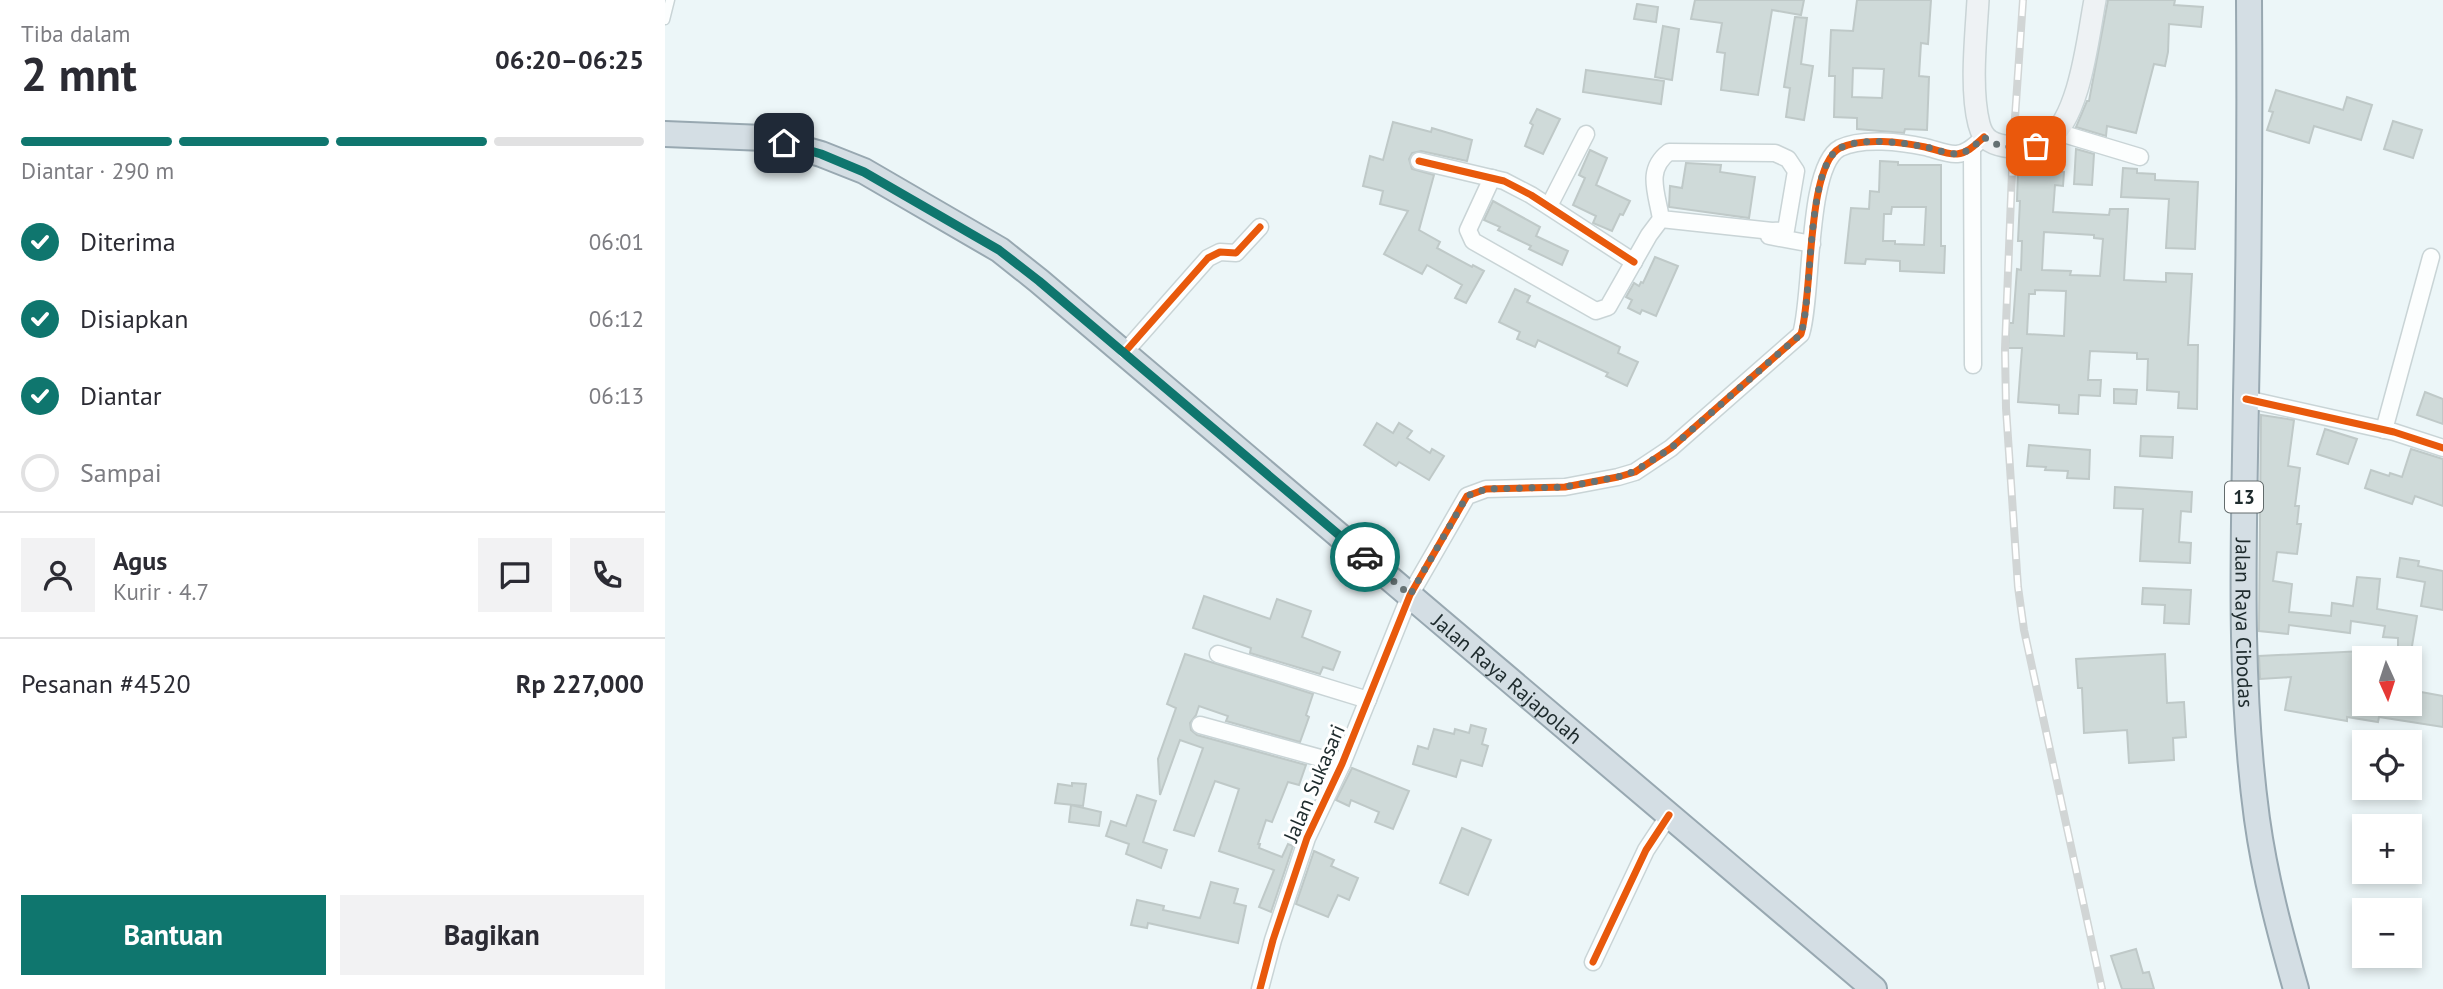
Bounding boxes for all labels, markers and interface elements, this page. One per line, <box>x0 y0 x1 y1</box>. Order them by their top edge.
text: Tiba dalam <box>21 19 130 48</box>
text: 06:20–06:25 <box>495 43 644 76</box>
text: 2 mnt <box>21 44 137 104</box>
pin <box>754 113 814 173</box>
pin <box>2006 116 2066 176</box>
icon: home <box>765 124 803 162</box>
icon: bag <box>2017 127 2055 165</box>
text: Diantar · 290 m <box>21 156 174 185</box>
icon: check <box>21 223 59 261</box>
text: Diterima <box>80 225 176 258</box>
text: 06:01 <box>589 227 644 256</box>
icon: check <box>21 300 59 338</box>
text: Disiapkan <box>80 302 188 335</box>
text: 06:12 <box>589 304 644 333</box>
icon: check <box>21 377 59 415</box>
text: Diantar <box>80 379 162 412</box>
text: 06:13 <box>589 381 644 410</box>
text: Sampai <box>80 456 162 489</box>
road number: 13 <box>2225 482 2263 512</box>
courier <box>1330 522 1400 592</box>
street label: Jalan Raya Cibodas <box>2230 537 2260 708</box>
button: person <box>21 538 95 612</box>
button: chat <box>478 538 552 612</box>
button: phone <box>570 538 644 612</box>
icon: car <box>1346 538 1384 576</box>
text: Agus <box>113 544 167 577</box>
text: Kurir · 4.7 <box>113 577 209 606</box>
street label: Jalan Raya Rajapolah <box>1426 607 1588 749</box>
north arrow <box>2352 646 2422 716</box>
map controls <box>2352 646 2422 968</box>
text: Pesanan #4520 <box>21 667 191 700</box>
text: Rp 227,000 <box>516 667 644 700</box>
street label: Jalan Sukasari <box>1277 720 1351 847</box>
button: locate <box>2352 730 2422 800</box>
button: + <box>2352 814 2422 884</box>
button: Bantuan <box>21 895 326 975</box>
button: Bagikan <box>340 895 644 975</box>
button: − <box>2352 898 2422 968</box>

